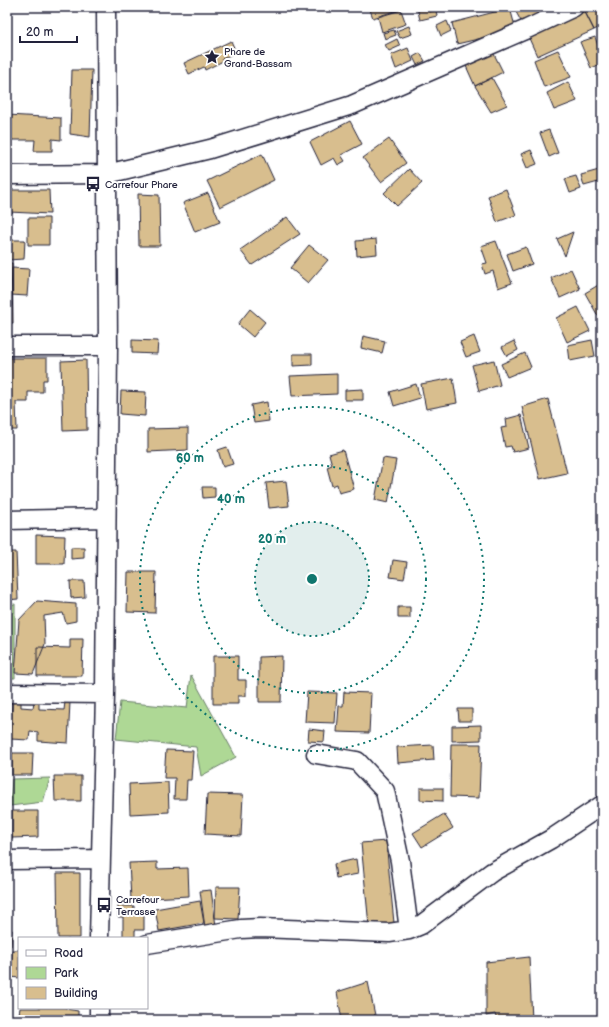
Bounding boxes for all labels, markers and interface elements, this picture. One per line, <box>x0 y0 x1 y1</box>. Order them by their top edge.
scale bar <box>20 18 77 44</box>
text: 20 m <box>26 25 53 40</box>
place label: Phare de Grand-Bassam <box>224 46 292 70</box>
place icon: Phare de Grand-Bassam <box>203 48 221 66</box>
bus stop icon: Carrefour Phare <box>84 175 102 193</box>
place label: Carrefour Phare <box>105 179 178 191</box>
text: 60 m <box>176 451 204 466</box>
text: 40 m <box>217 492 245 507</box>
text: 20 m <box>258 532 286 547</box>
centre of rings <box>305 572 319 586</box>
place label: Carrefour Terrasse <box>116 894 160 918</box>
bus stop icon: Carrefour Terrasse <box>95 896 113 914</box>
legend <box>18 937 148 1009</box>
text: Road <box>54 946 83 961</box>
text: Park <box>54 966 78 981</box>
text: Building <box>54 986 98 1001</box>

